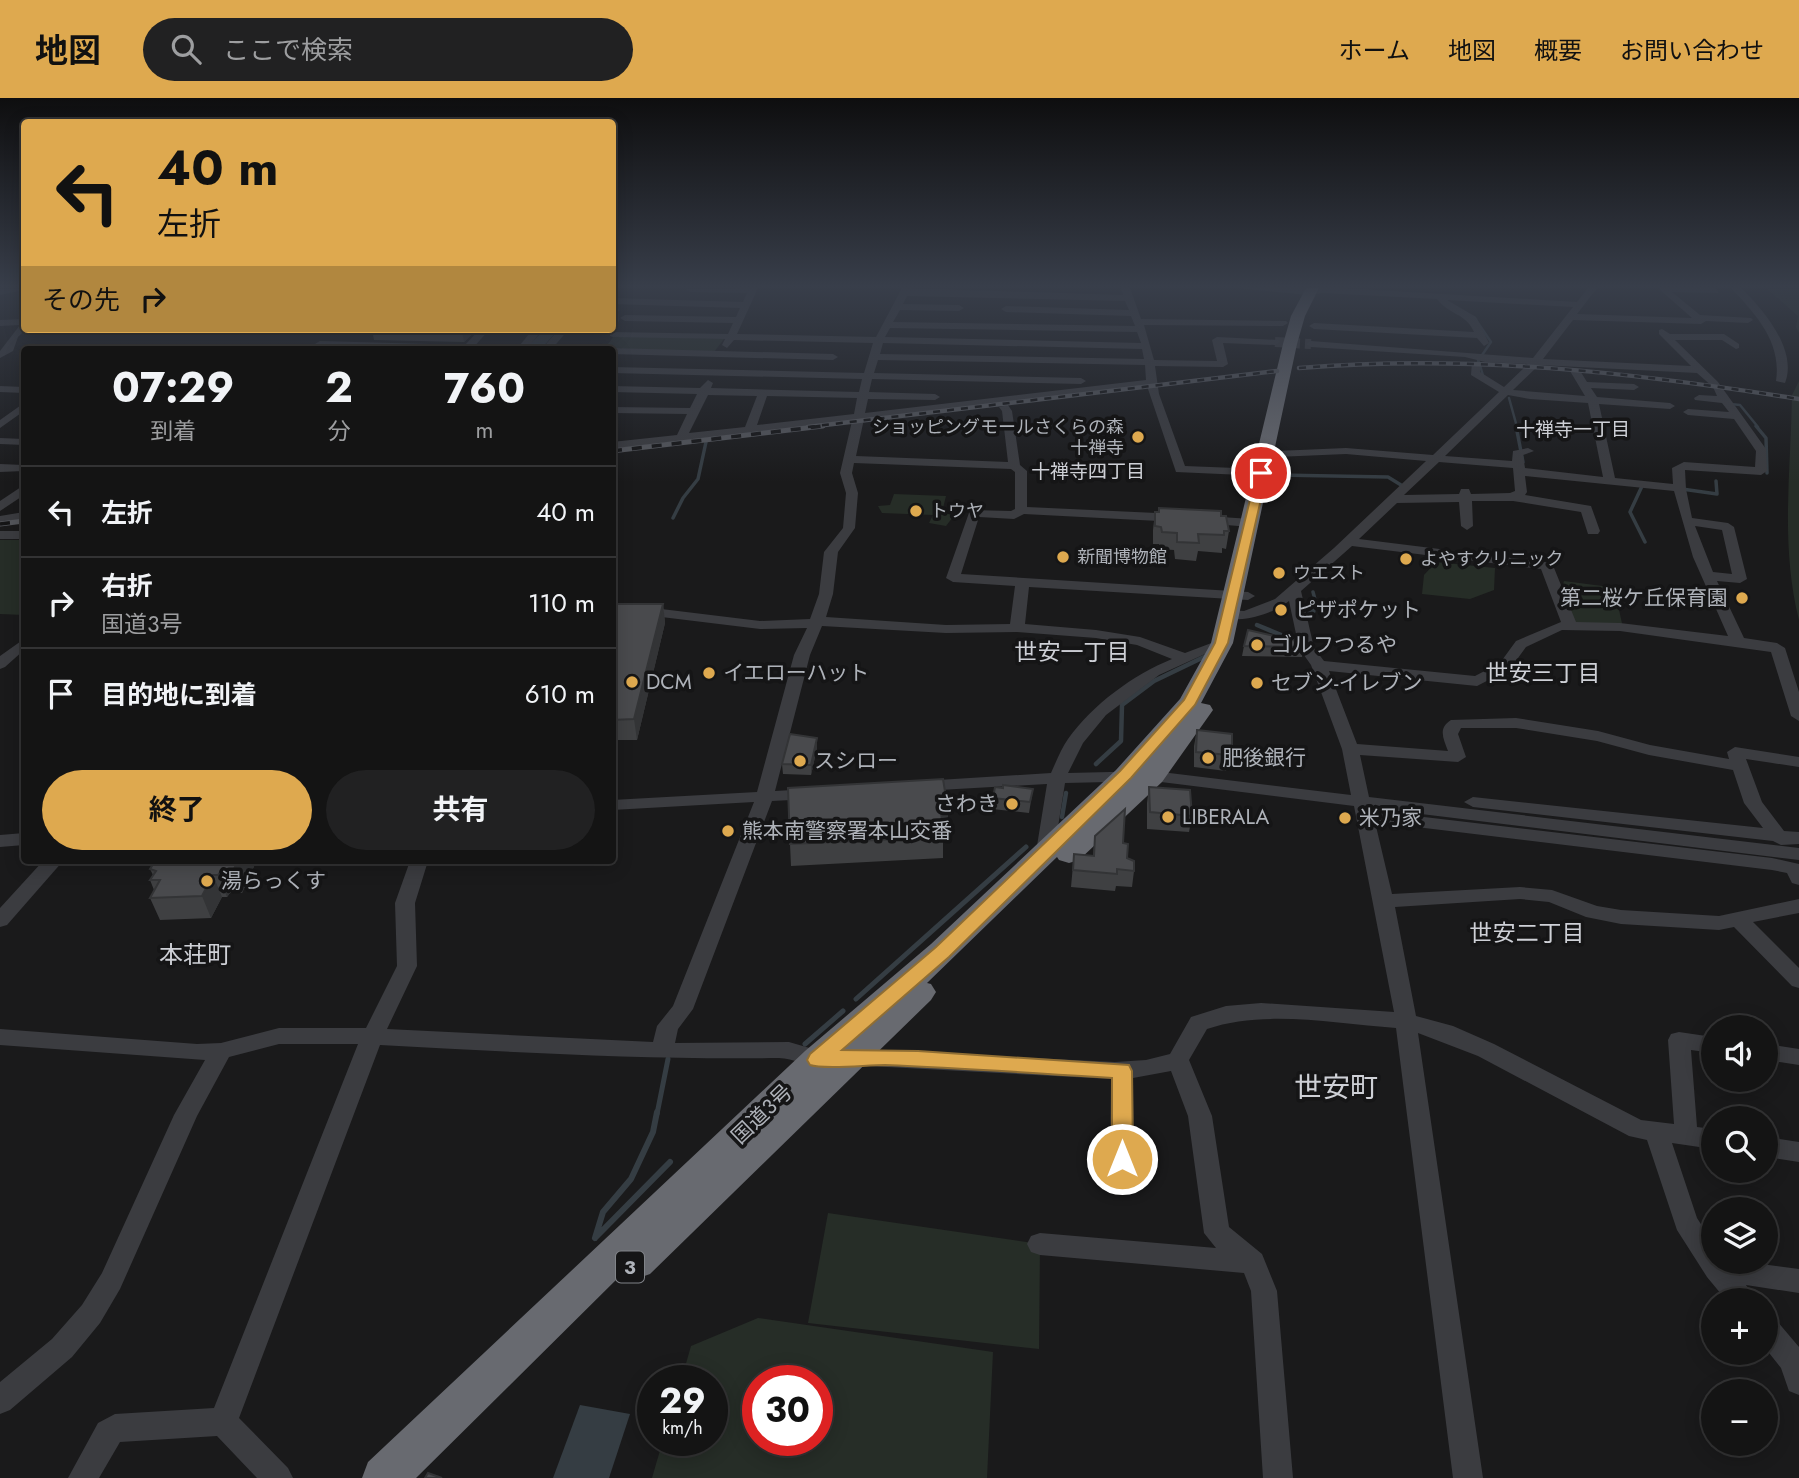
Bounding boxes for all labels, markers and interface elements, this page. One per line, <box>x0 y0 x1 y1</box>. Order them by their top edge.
search box <box>143 18 633 81</box>
text: 地図 <box>35 27 101 74</box>
icon: search <box>167 30 205 68</box>
text: ここで検索 <box>223 31 353 69</box>
text: ホーム <box>1339 33 1410 68</box>
text: 地図 <box>1448 33 1496 68</box>
text: 概要 <box>1534 33 1582 68</box>
text: お問い合わせ <box>1620 33 1764 68</box>
text: 40 m <box>157 133 279 203</box>
icon: left <box>42 147 133 238</box>
text: 左折 <box>157 201 221 247</box>
icon: right <box>134 280 172 318</box>
text: その先 <box>42 281 120 319</box>
text: 07:29 <box>112 357 234 418</box>
text: 2 <box>325 357 353 418</box>
text: 760 <box>444 358 525 419</box>
text: m <box>475 413 493 447</box>
text: 到着 <box>150 414 196 448</box>
text: 分 <box>328 414 351 448</box>
place label: ショッピングモールさくらの森 十禅寺 <box>872 414 1124 461</box>
district label: 十禅寺一丁目 <box>1516 416 1630 443</box>
marker: ショッピングモールさくらの森 十禅寺 <box>1130 429 1146 445</box>
pin <box>1231 443 1291 503</box>
icon: arrive <box>1242 454 1280 492</box>
district label: 十禅寺四丁目 <box>1031 458 1145 485</box>
icon: left <box>42 493 80 531</box>
text: 40 m <box>536 493 595 531</box>
text: 左折 <box>101 494 153 532</box>
place label: トウヤ <box>930 498 984 524</box>
marker: トウヤ <box>908 503 924 519</box>
place label: 新聞博物館 <box>1077 544 1167 570</box>
place label: よやすクリニック <box>1420 546 1563 572</box>
marker: 新聞博物館 <box>1055 549 1071 565</box>
marker: よやすクリニック <box>1398 551 1414 567</box>
place label: ウエスト <box>1293 560 1365 586</box>
marker: ウエスト <box>1271 565 1287 581</box>
text: 右折 <box>101 567 153 605</box>
place label: 第二桜ケ丘保育園 <box>1560 583 1728 613</box>
icon: right <box>42 584 80 622</box>
text: 110 m <box>528 584 595 622</box>
marker: 第二桜ケ丘保育園 <box>1734 590 1750 606</box>
place label: ピザポケット <box>1295 595 1421 625</box>
marker: ピザポケット <box>1273 602 1289 618</box>
text: 国道3号 <box>101 607 183 641</box>
place label: ゴルフつるや <box>1271 630 1397 660</box>
district label: 世安一丁目 <box>1015 635 1130 669</box>
marker: ゴルフつるや <box>1249 637 1265 653</box>
district label: 世安三丁目 <box>1486 656 1601 690</box>
place label: イエローハット <box>723 658 869 688</box>
marker: イエローハット <box>701 665 717 681</box>
place label: DCM <box>646 667 692 697</box>
place label: セブン-イレブン <box>1271 668 1422 698</box>
marker: DCM <box>624 674 640 690</box>
icon: arrive <box>42 675 80 713</box>
text: 610 m <box>525 675 595 713</box>
marker: セブン-イレブン <box>1249 675 1265 691</box>
text: 目的地に到着 <box>101 676 257 714</box>
place label: 肥後銀行 <box>1222 743 1306 773</box>
place label: スシロー <box>814 746 898 776</box>
marker: 肥後銀行 <box>1200 750 1216 766</box>
marker: スシロー <box>792 753 808 769</box>
button: 終了 <box>42 770 312 850</box>
button: 共有 <box>326 770 595 850</box>
place label: さわき <box>935 789 998 819</box>
marker: さわき <box>1004 796 1020 812</box>
place label: LIBERALA <box>1182 802 1270 832</box>
place label: 米乃家 <box>1359 803 1422 833</box>
marker: LIBERALA <box>1160 809 1176 825</box>
marker: 米乃家 <box>1337 810 1353 826</box>
place label: 熊本南警察署本山交番 <box>742 816 952 846</box>
marker: 熊本南警察署本山交番 <box>720 823 736 839</box>
place label: 湯らっくす <box>221 866 326 896</box>
marker: 湯らっくす <box>199 873 215 889</box>
district label: 世安二丁目 <box>1470 916 1585 950</box>
district label: 本荘町 <box>159 937 231 972</box>
map controls <box>1701 1015 1778 1456</box>
button: sound <box>1701 1015 1778 1092</box>
district label: 世安町 <box>1294 1067 1378 1108</box>
street label: 国道3号 <box>725 1077 799 1151</box>
button: search <box>1701 1106 1778 1183</box>
position arrow <box>1085 1122 1159 1196</box>
button: layers <box>1701 1197 1778 1274</box>
road number: 3 <box>616 1252 644 1282</box>
button: + <box>1701 1288 1778 1365</box>
speed limit sign: 30 <box>742 1365 833 1456</box>
text: 29 <box>659 1376 706 1426</box>
button: − <box>1701 1379 1778 1456</box>
text: km/h <box>662 1415 703 1441</box>

